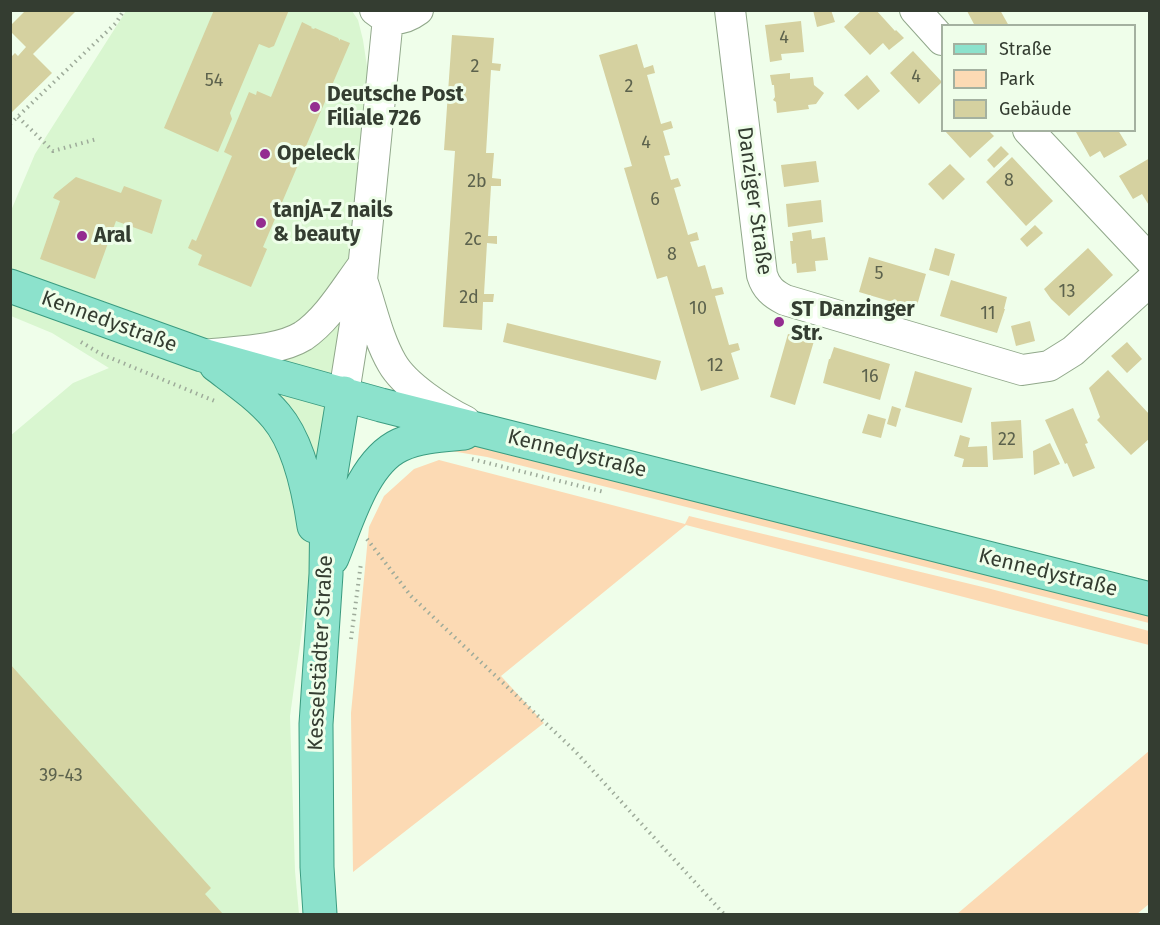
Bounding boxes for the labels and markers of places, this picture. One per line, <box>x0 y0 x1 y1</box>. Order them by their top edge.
place label: Deutsche Post Filiale 726 <box>327 82 464 132</box>
marker: Deutsche Post Filiale 726 <box>308 100 322 114</box>
place label: Opeleck <box>277 141 355 167</box>
marker: Opeleck <box>258 147 272 161</box>
place label: tanjA-Z nails & beauty <box>273 198 393 248</box>
marker: tanjA-Z nails & beauty <box>254 216 268 230</box>
place label: Aral <box>94 223 132 249</box>
marker: Aral <box>75 229 89 243</box>
place label: ST Danzinger Str. <box>791 297 915 347</box>
marker: ST Danzinger Str. <box>772 315 786 329</box>

